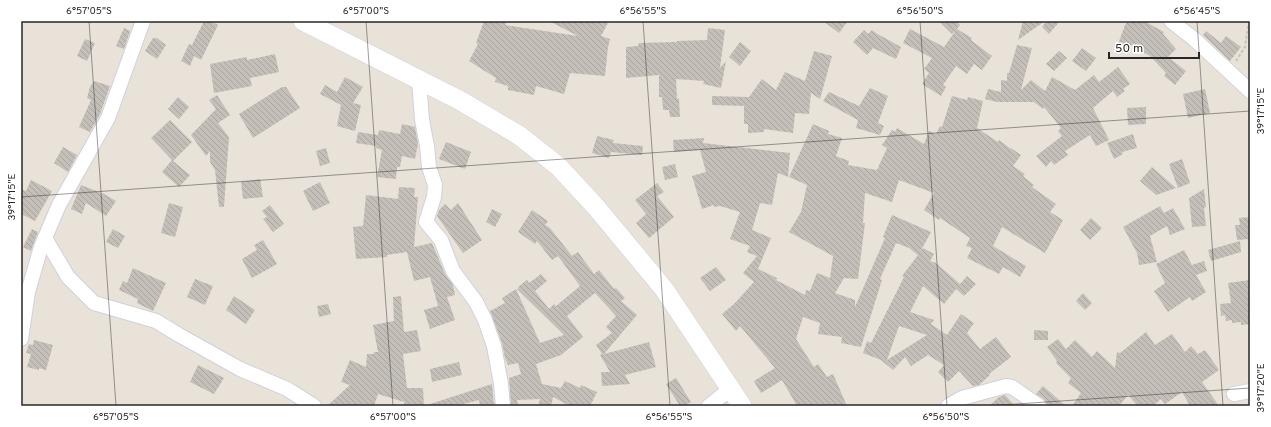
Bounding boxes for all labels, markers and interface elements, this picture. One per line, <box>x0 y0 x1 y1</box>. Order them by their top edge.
text: 6°57'05"S <box>66 5 112 18</box>
text: 6°57'00"S <box>343 5 389 18</box>
text: 6°56'55"S <box>620 5 666 18</box>
text: 6°56'50"S <box>896 5 944 18</box>
text: 6°56'45"S <box>1174 5 1220 18</box>
scale bar <box>1109 34 1199 60</box>
text: 50 m <box>1115 41 1143 57</box>
text: 39°17'15"E <box>1255 88 1268 134</box>
text: 39°17'15"E <box>6 174 19 220</box>
text: 39°17'20"E <box>1255 363 1268 413</box>
text: 6°57'05"S <box>93 411 139 424</box>
text: 6°57'00"S <box>370 411 416 424</box>
text: 6°56'55"S <box>646 411 692 424</box>
text: 6°56'50"S <box>922 411 970 424</box>

